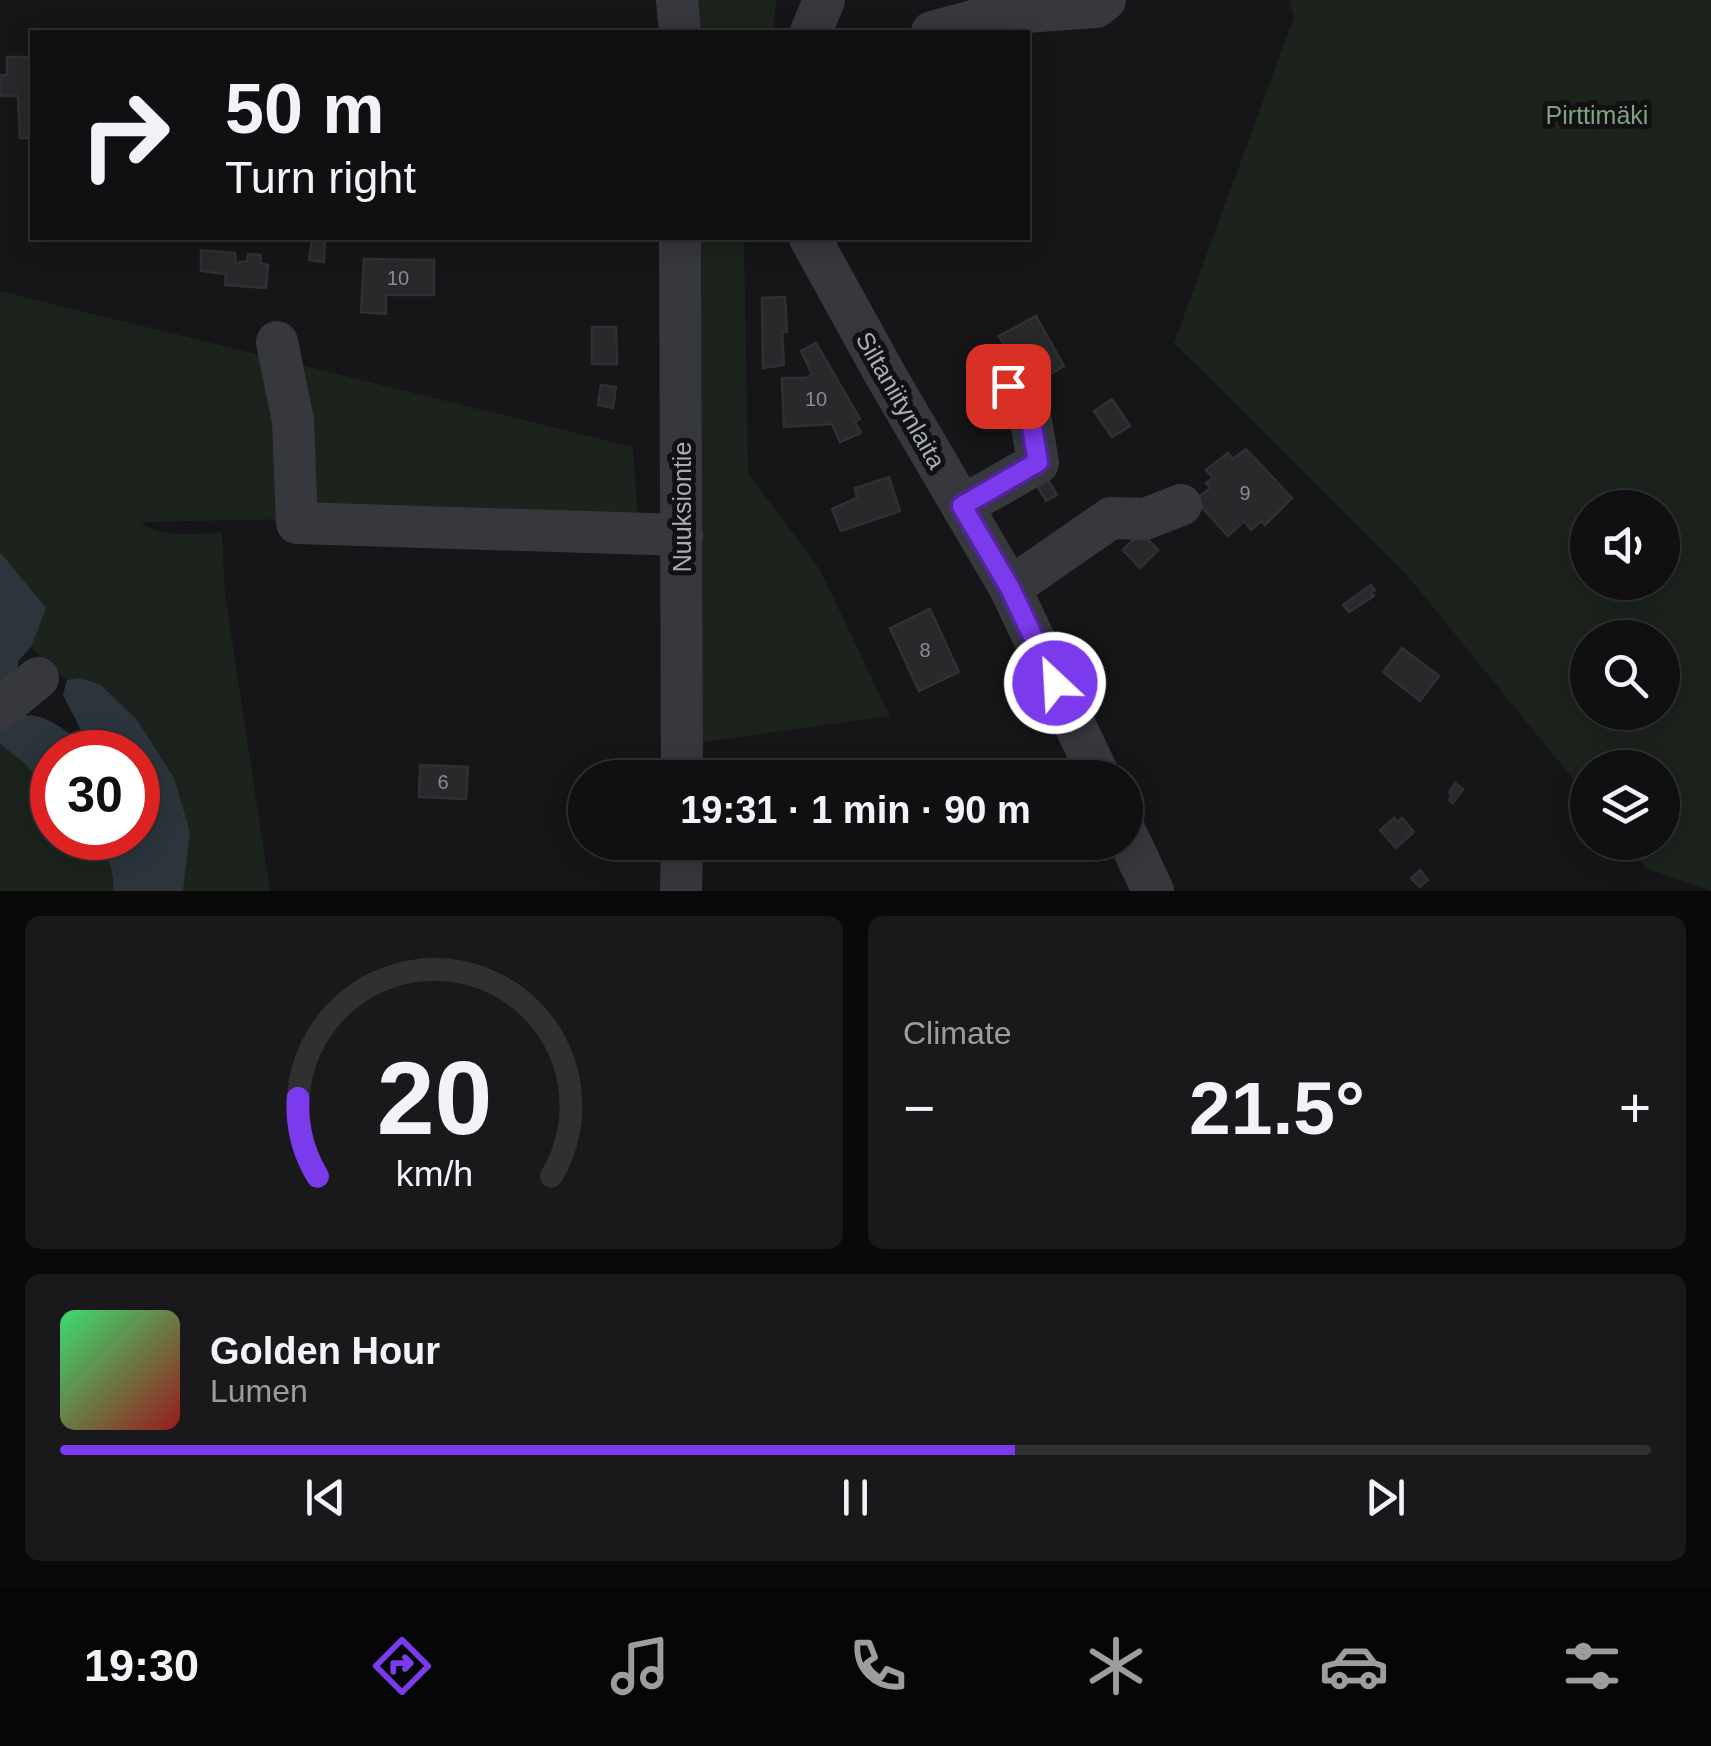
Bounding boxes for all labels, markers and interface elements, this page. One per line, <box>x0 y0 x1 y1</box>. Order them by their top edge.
icon: right <box>60 70 190 200</box>
text: 50 m <box>225 70 385 148</box>
park label: Pirttimäki <box>1546 101 1648 129</box>
text: Turn right <box>225 152 416 203</box>
house number: 10 <box>387 267 409 289</box>
street label: Siltaniitynlaita <box>851 327 951 473</box>
pin <box>966 344 1051 429</box>
icon: arrive <box>981 359 1036 414</box>
house number: 10 <box>805 388 827 410</box>
street label: Nuuksiontie <box>668 442 696 572</box>
house number: 9 <box>1239 482 1251 504</box>
map controls <box>1570 490 1680 860</box>
button: sound <box>1570 490 1680 600</box>
button: search <box>1570 620 1680 730</box>
position arrow <box>1003 631 1107 735</box>
house number: 8 <box>919 639 931 661</box>
speed limit sign: 30 <box>30 730 160 860</box>
button: layers <box>1570 750 1680 860</box>
house number: 6 <box>437 771 449 793</box>
text: 19:31 · 1 min · 90 m <box>680 789 1031 831</box>
text: Climate <box>903 1015 1011 1051</box>
text: 20 <box>376 1040 492 1156</box>
text: 21.5° <box>1189 1066 1365 1150</box>
text: − <box>903 1077 935 1139</box>
text: + <box>1619 1077 1651 1139</box>
text: km/h <box>395 1154 473 1194</box>
text: Golden Hour <box>210 1330 440 1372</box>
text: Lumen <box>210 1373 308 1409</box>
icon: previous <box>298 1470 353 1525</box>
icon: pause <box>828 1470 883 1525</box>
icon: next <box>1358 1470 1413 1525</box>
icon: directions <box>367 1631 437 1701</box>
icon: music <box>605 1631 675 1701</box>
icon: phone <box>843 1631 913 1701</box>
icon: climate <box>1081 1631 1151 1701</box>
icon: car <box>1319 1631 1389 1701</box>
icon: filters <box>1557 1631 1627 1701</box>
text: 19:30 <box>84 1640 199 1691</box>

